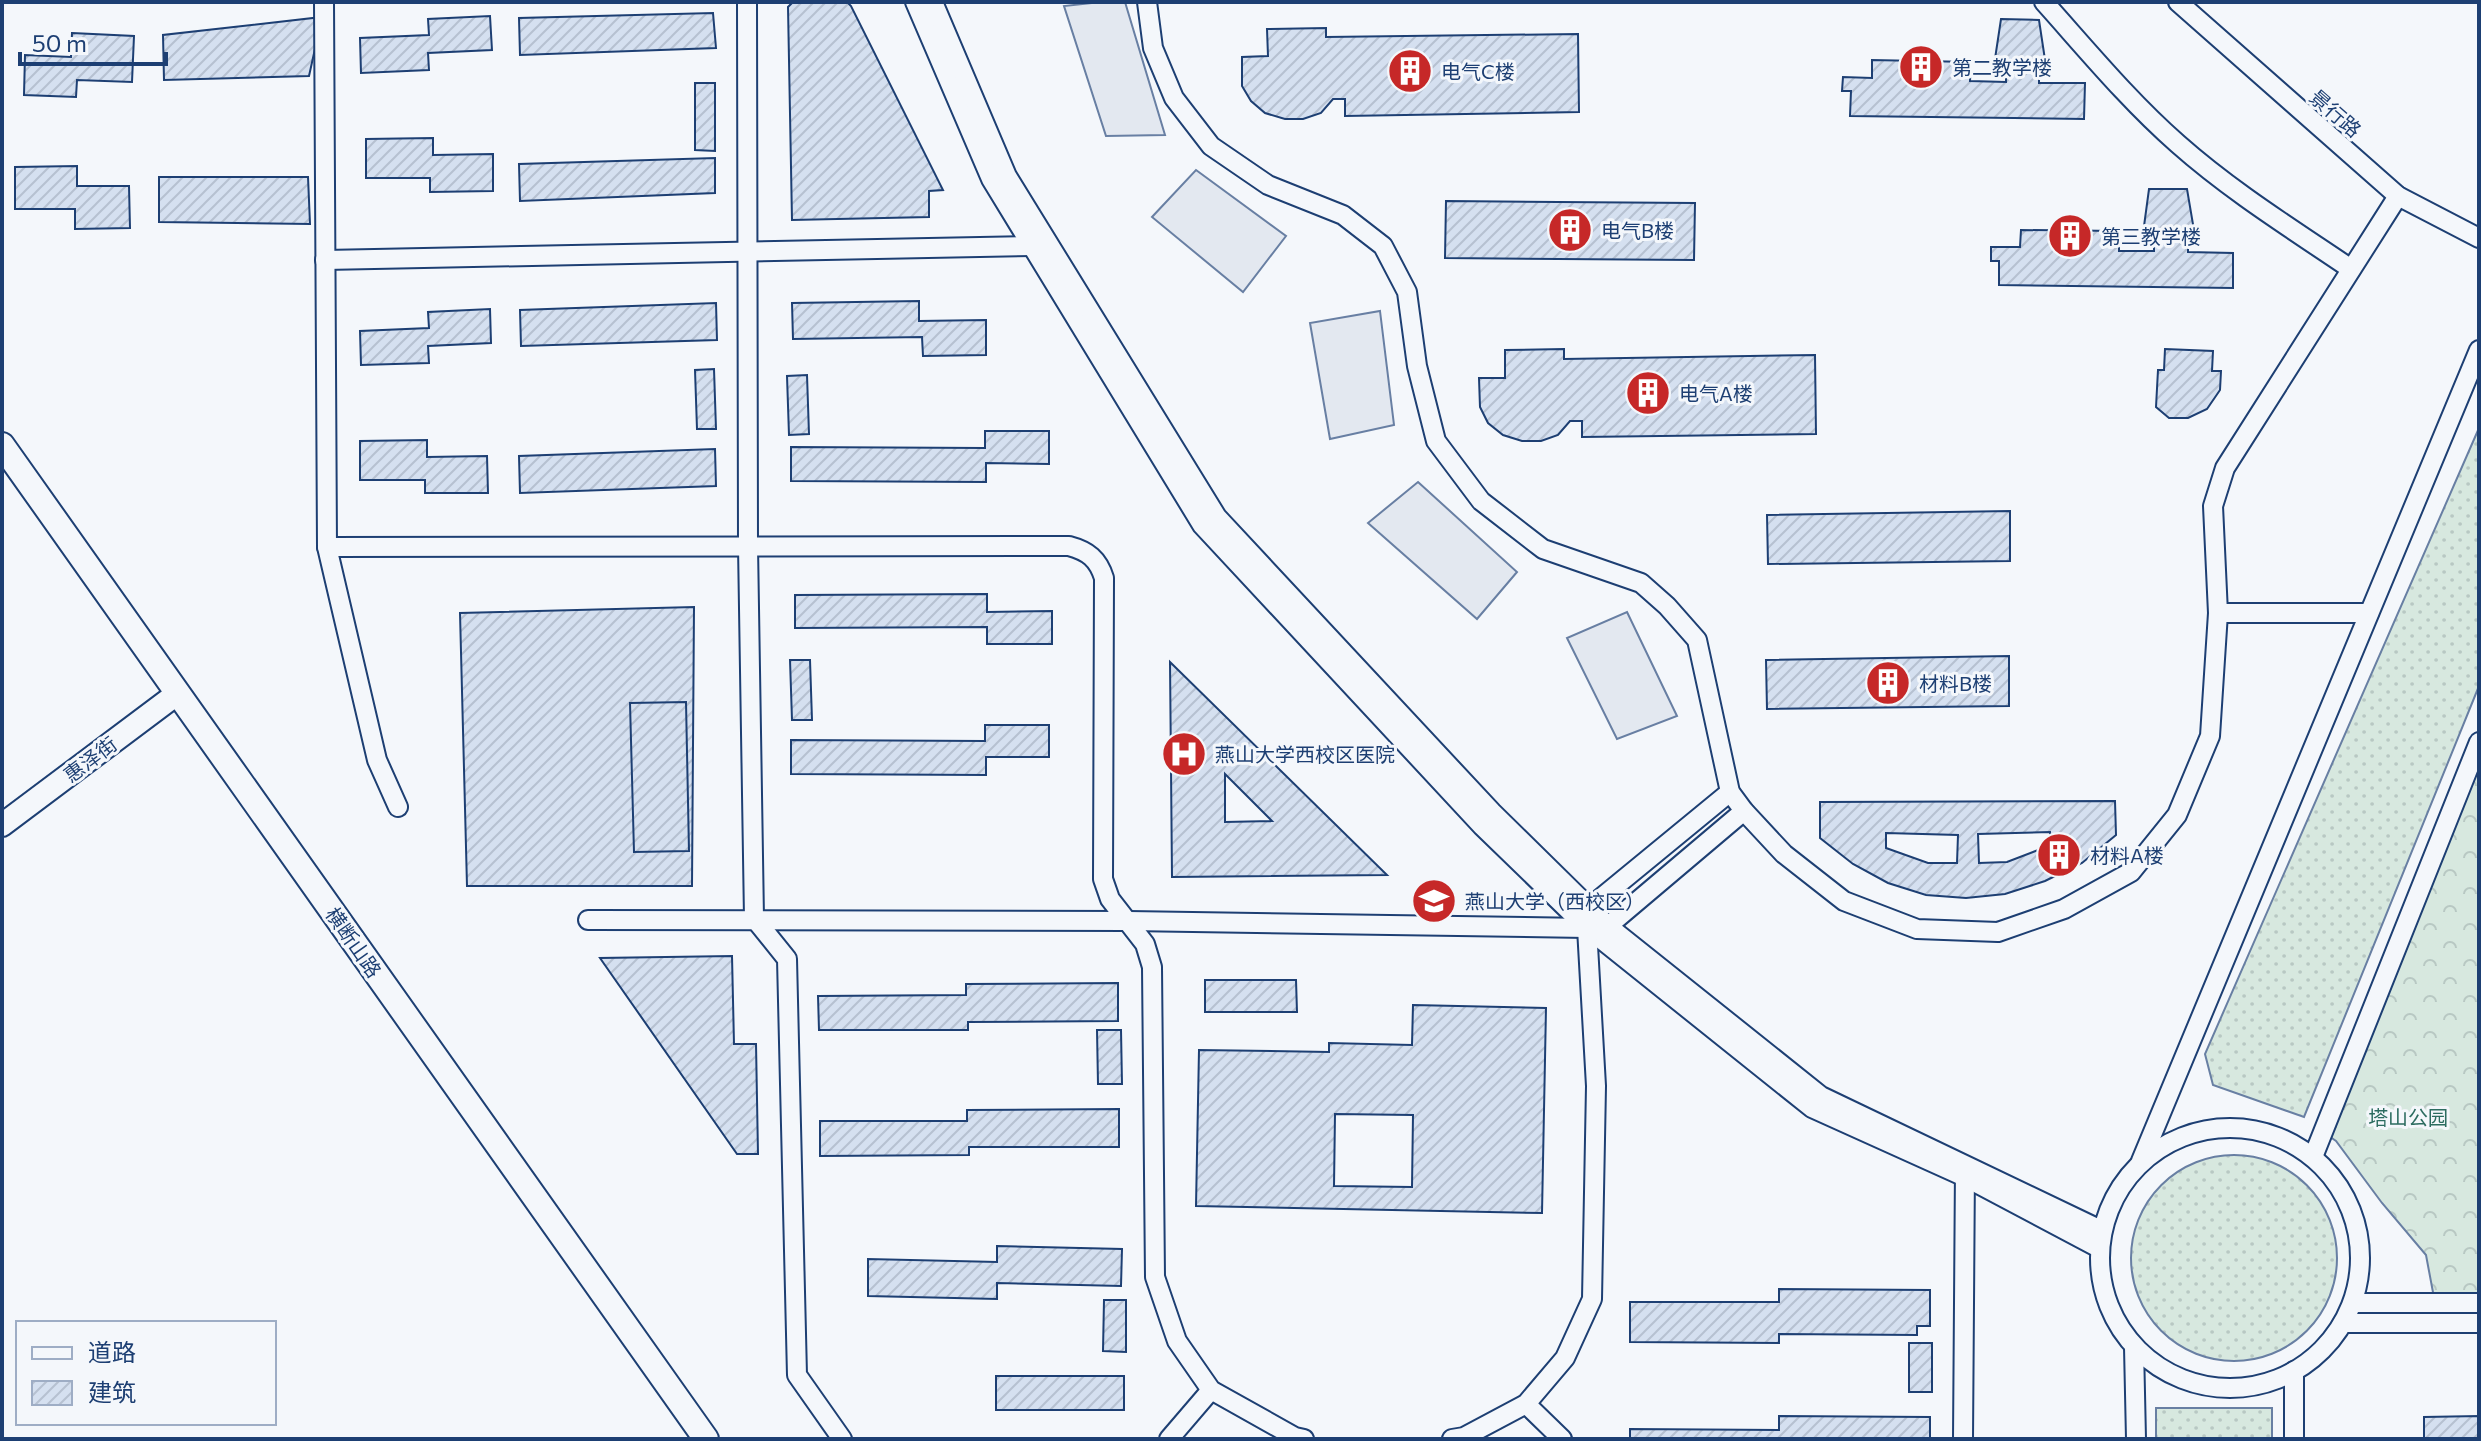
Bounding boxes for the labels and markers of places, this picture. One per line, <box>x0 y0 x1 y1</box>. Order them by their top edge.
building icon: 第二教学楼 <box>1897 43 1945 91</box>
building icon: 电气C楼 <box>1386 47 1434 95</box>
place label: 第二教学楼 <box>1952 55 2052 79</box>
place label: 电气C楼 <box>1441 59 1515 83</box>
building icon: 电气B楼 <box>1546 206 1594 254</box>
building icon: 第三教学楼 <box>2046 212 2094 260</box>
place label: 电气B楼 <box>1601 218 1674 242</box>
place label: 第三教学楼 <box>2101 224 2201 248</box>
building icon: 电气A楼 <box>1624 369 1672 417</box>
place label: 电气A楼 <box>1679 381 1753 405</box>
building icon: 材料B楼 <box>1864 659 1912 707</box>
place label: 材料B楼 <box>1919 671 1992 695</box>
hospital icon: 燕山大学西校区医院 <box>1160 730 1208 778</box>
place label: 燕山大学西校区医院 <box>1215 742 1395 766</box>
building icon: 材料A楼 <box>2035 831 2083 879</box>
place label: 材料A楼 <box>2090 843 2164 867</box>
school or university icon: 燕山大学（西校区） <box>1410 877 1458 925</box>
place label: 燕山大学（西校区） <box>1465 889 1645 913</box>

